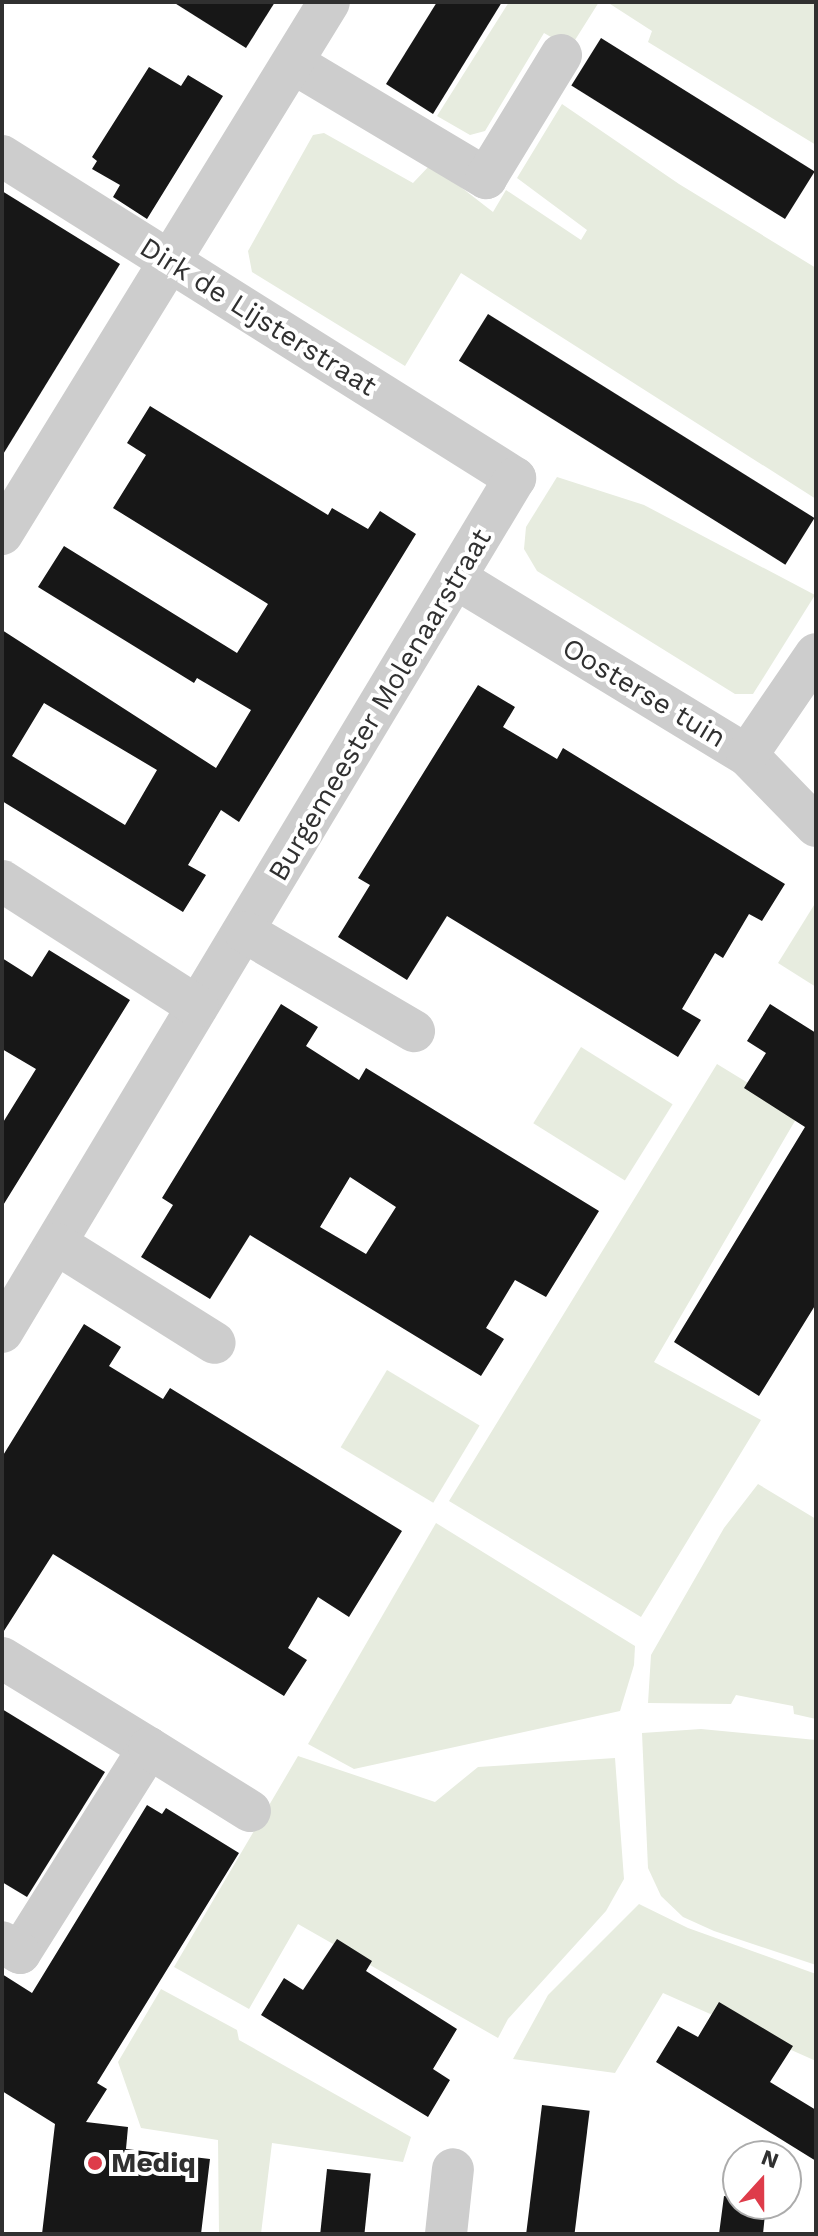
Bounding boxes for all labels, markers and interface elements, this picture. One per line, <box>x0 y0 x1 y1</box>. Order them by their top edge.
street label: Dirk de Lijsterstraat <box>133 230 383 404</box>
street label: Burgemeester Molenaarstraat <box>261 523 499 887</box>
street label: Oosterse tuin <box>556 631 732 755</box>
north arrow <box>722 2140 802 2220</box>
text: N <box>758 2144 782 2174</box>
place label: Mediq <box>111 2146 196 2180</box>
marker: Mediq <box>86 2154 104 2172</box>

